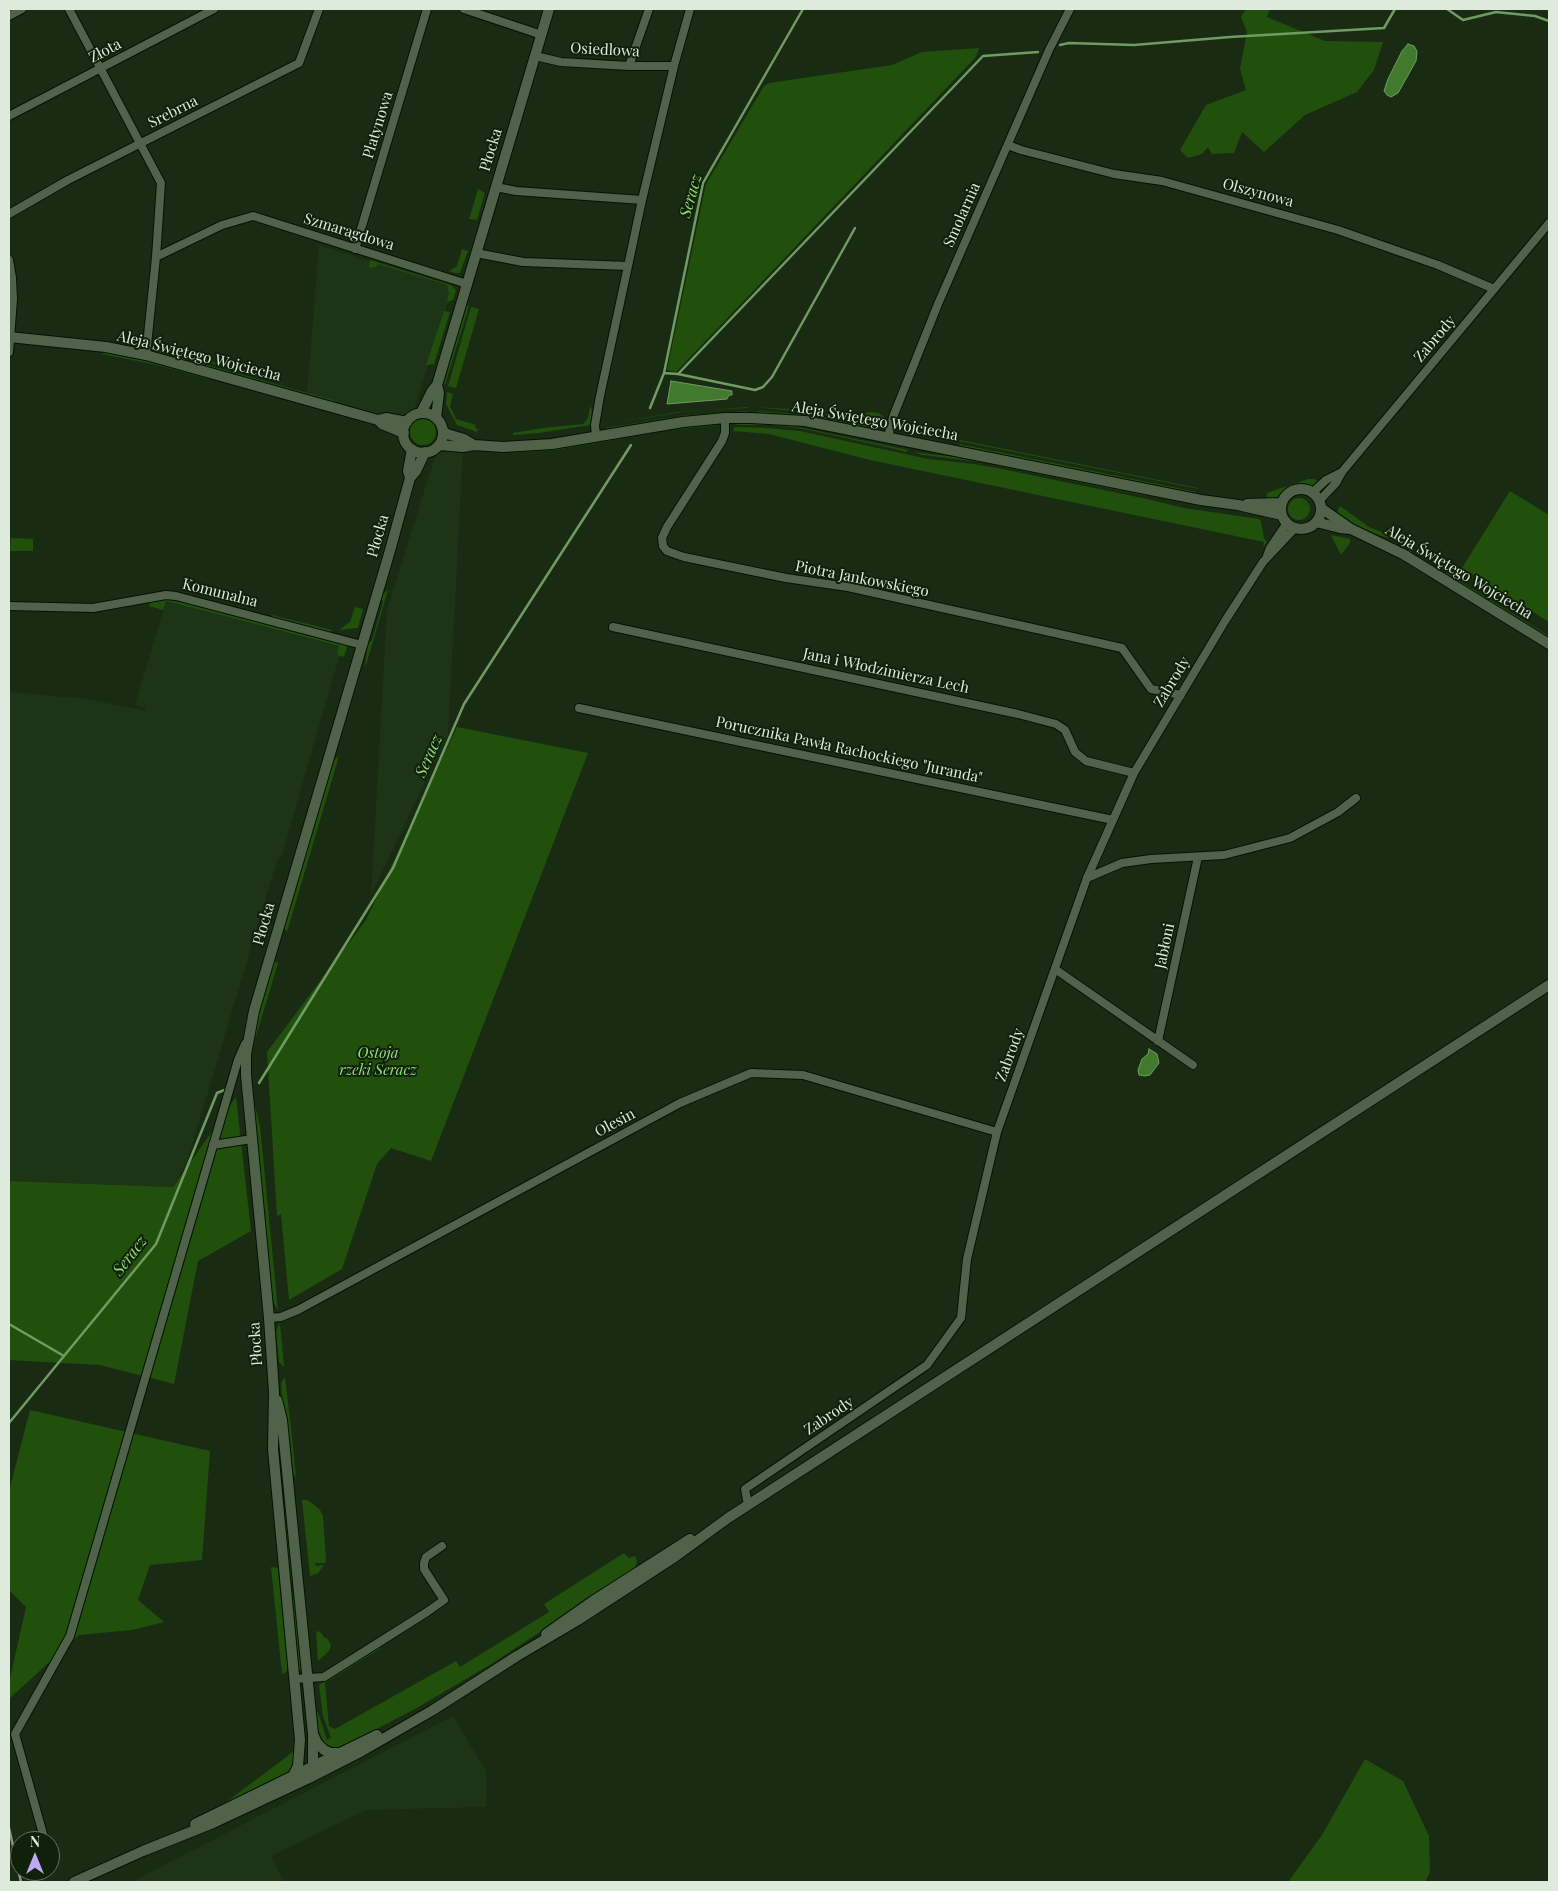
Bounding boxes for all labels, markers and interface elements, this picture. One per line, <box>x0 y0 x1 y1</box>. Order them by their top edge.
street label: Złota <box>86 35 124 67</box>
street label: Osiedlowa <box>570 39 640 61</box>
street label: Platynowa <box>359 89 397 161</box>
street label: Srebrna <box>145 92 201 132</box>
street label: Płocka <box>476 126 506 174</box>
water label: Seracz <box>676 172 706 220</box>
street label: Olszynowa <box>1221 175 1295 211</box>
street label: Smolarnia <box>940 180 984 250</box>
street label: Szmaragdowa <box>302 210 396 254</box>
street label: Zabrody <box>1410 312 1460 366</box>
street label: Aleja Świętego Wojciecha <box>115 327 283 385</box>
street label: Aleja Świętego Wojciecha <box>791 398 959 444</box>
street label: Płocka <box>363 512 393 560</box>
street label: Aleja Świętego Wojciecha <box>1382 521 1536 623</box>
street label: Piotra Jankowskiego <box>794 557 930 601</box>
street label: Komunalna <box>180 575 260 611</box>
street label: Jana i Włodzimierza Lech <box>801 645 971 697</box>
street label: Zabrody <box>1150 653 1194 711</box>
street label: Porucznika Pawła Rachockiego "Juranda" <box>714 713 984 787</box>
water label: Seracz <box>411 732 447 780</box>
street label: Płocka <box>249 900 279 948</box>
street label: Jabłoni <box>1151 922 1179 970</box>
street label: Zabrody <box>992 1026 1028 1084</box>
park label: Ostoja rzeki Seracz <box>339 1044 417 1079</box>
street label: Olesin <box>592 1105 638 1141</box>
water label: Seracz <box>109 1233 151 1279</box>
street label: Płocka <box>245 1321 267 1367</box>
street label: Zabrody <box>801 1393 857 1439</box>
north arrow <box>10 1831 60 1881</box>
text: N <box>30 1832 40 1851</box>

